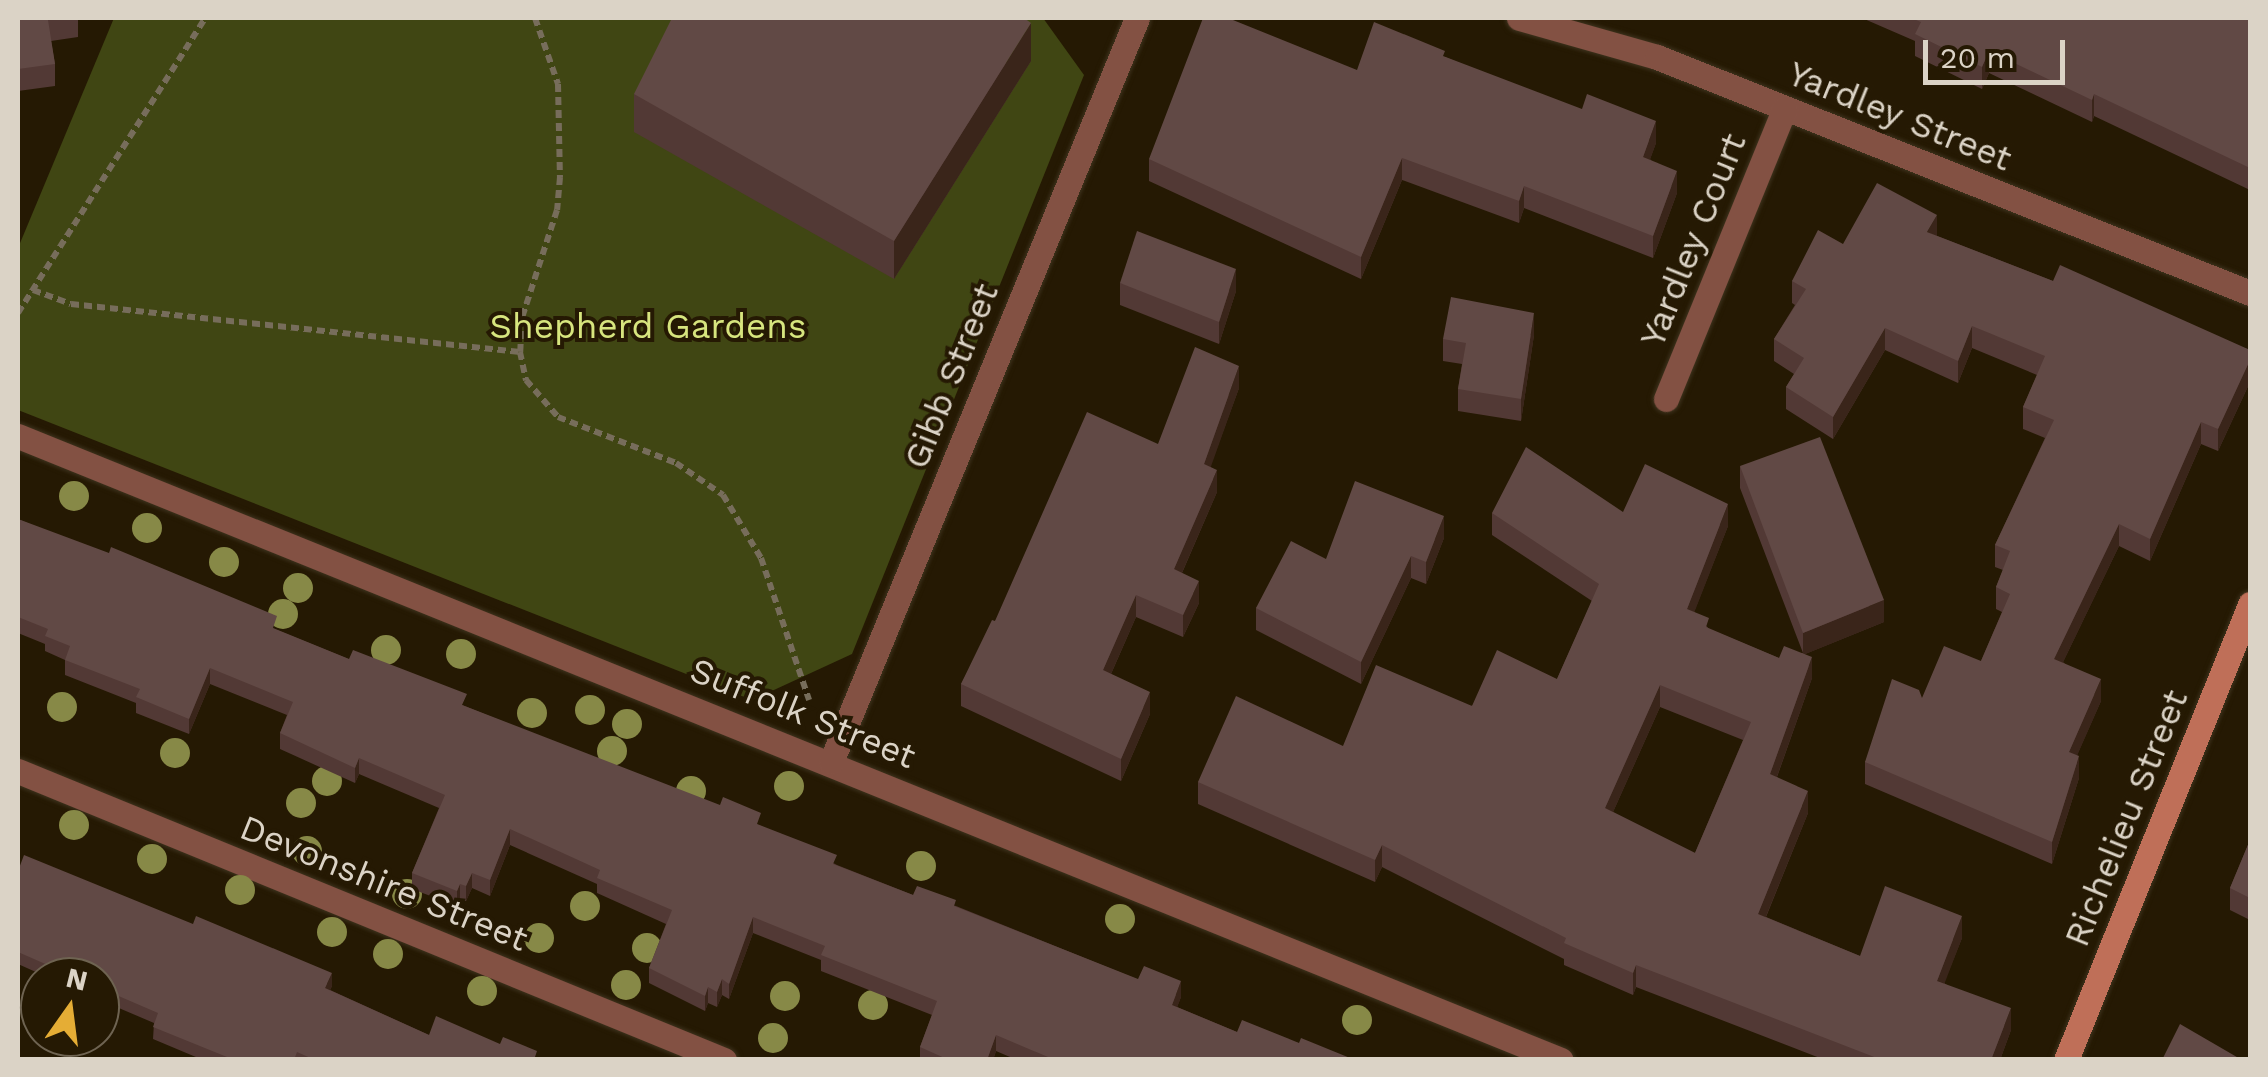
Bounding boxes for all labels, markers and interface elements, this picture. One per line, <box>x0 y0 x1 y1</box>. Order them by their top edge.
scale bar <box>1928 20 2070 82</box>
text: 20 m <box>1940 40 2015 75</box>
street label: Yardley Street <box>1782 52 2018 180</box>
street label: Yardley Court <box>1631 127 1755 353</box>
street label: Gibb Street <box>895 277 1007 475</box>
park label: Shepherd Gardens <box>490 305 806 347</box>
street label: Suffolk Street <box>684 649 922 777</box>
street label: Richelieu Street <box>2055 684 2197 952</box>
street label: Devonshire Street <box>234 806 534 960</box>
north arrow <box>20 957 120 1057</box>
text: N <box>63 961 91 998</box>

